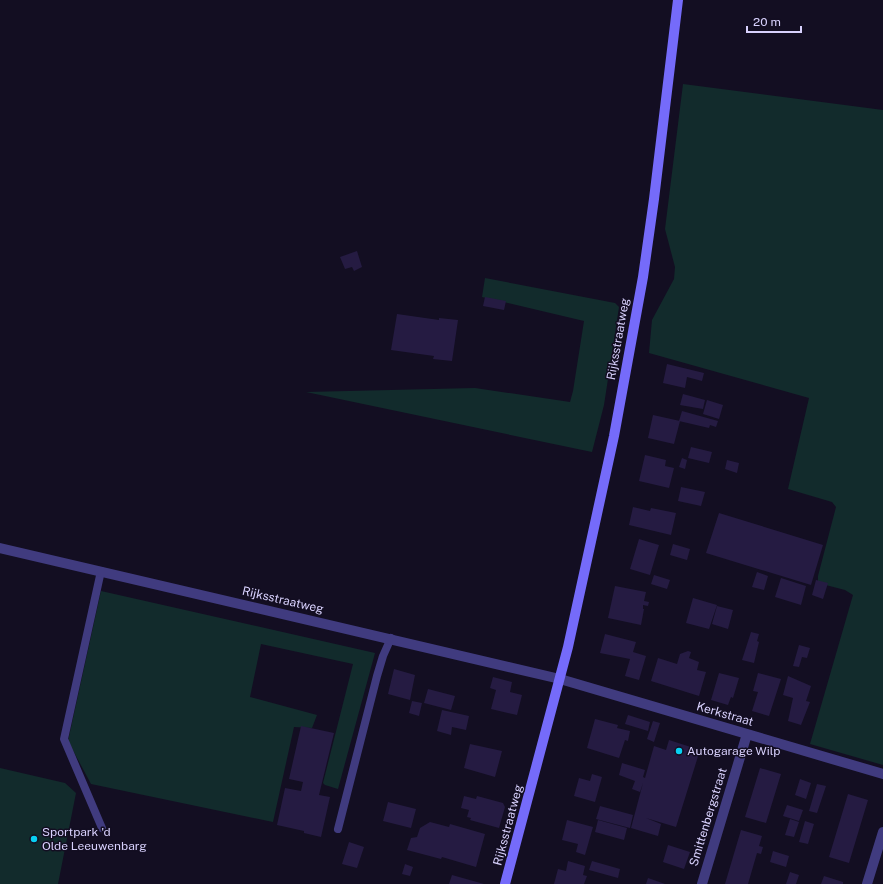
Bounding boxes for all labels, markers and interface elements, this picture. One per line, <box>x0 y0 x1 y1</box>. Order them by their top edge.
scale bar <box>747 8 801 34</box>
text: 20 m <box>753 15 781 29</box>
street label: Rijksstraatweg <box>604 297 632 381</box>
street label: Rijksstraatweg <box>241 584 325 616</box>
street label: Kerkstraat <box>695 699 755 729</box>
place label: Autogarage Wilp <box>687 744 781 758</box>
marker: Autogarage Wilp <box>674 746 684 756</box>
street label: Smittenbergstraat <box>686 766 730 868</box>
street label: Rijksstraatweg <box>490 783 526 867</box>
place label: Sportpark 'd Olde Leeuwenbarg <box>42 825 147 853</box>
marker: Sportpark 'd Olde Leeuwenbarg <box>29 834 39 844</box>

